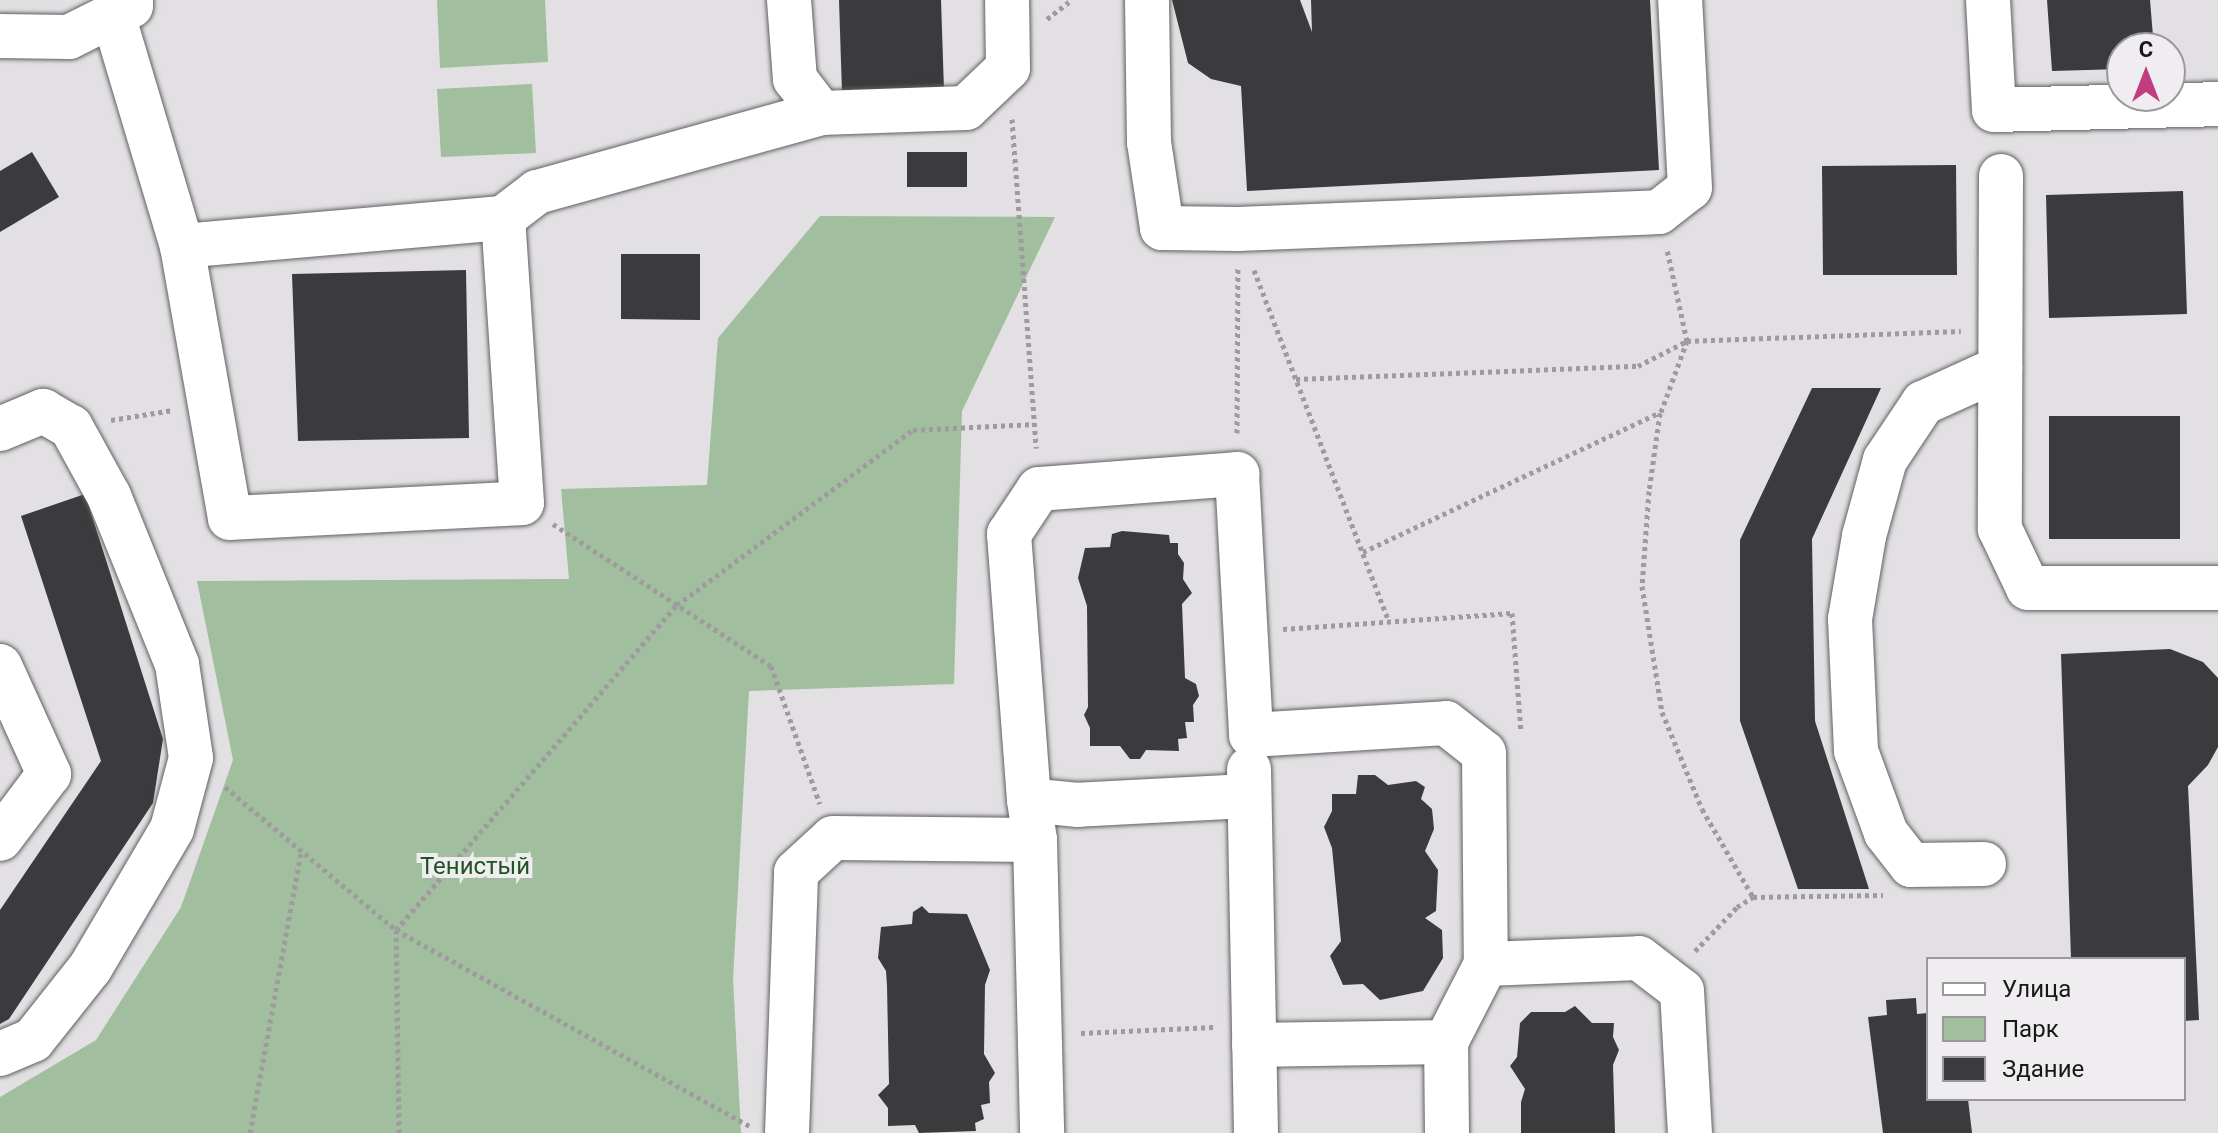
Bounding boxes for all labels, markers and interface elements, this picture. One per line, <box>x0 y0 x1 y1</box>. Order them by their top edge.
north arrow <box>2106 32 2186 112</box>
text: С <box>2139 37 2153 62</box>
park label: Тенистый <box>420 853 530 881</box>
legend <box>1926 957 2186 1101</box>
text: Улица <box>2002 975 2071 1003</box>
text: Парк <box>2002 1015 2059 1043</box>
text: Здание <box>2002 1055 2084 1083</box>

